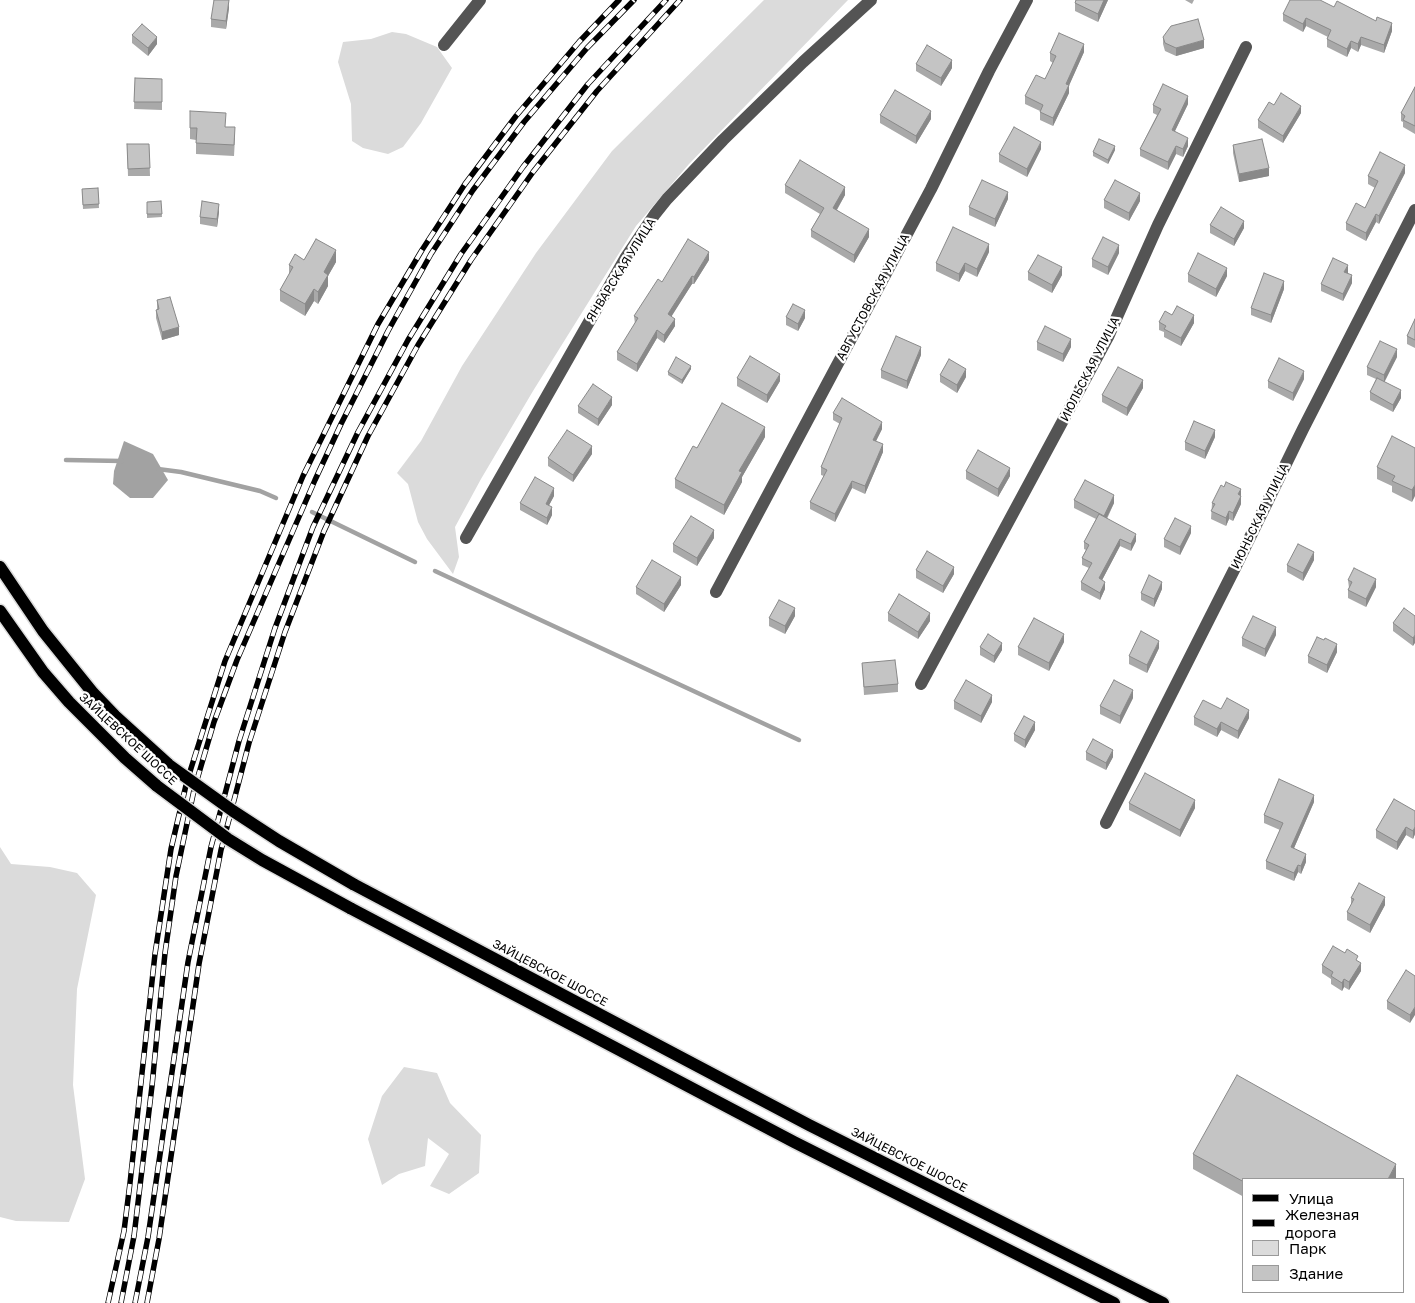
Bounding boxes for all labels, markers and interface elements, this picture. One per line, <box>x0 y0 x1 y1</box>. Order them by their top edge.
street label: ЯНВАРСКАЯ УЛИЦА <box>583 215 659 325</box>
street label: АВГУСТОВСКАЯ УЛИЦА <box>833 231 913 363</box>
street label: ИЮЛЬСКАЯ УЛИЦА <box>1057 314 1123 424</box>
street label: ИЮНЬСКАЯ УЛИЦА <box>1228 461 1292 571</box>
street label: ЗАЙЦЕВСКОЕ ШОССЕ <box>76 690 180 788</box>
street label: ЗАЙЦЕВСКОЕ ШОССЕ <box>490 936 610 1010</box>
street label: ЗАЙЦЕВСКОЕ ШОССЕ <box>848 1124 970 1196</box>
legend <box>1242 1178 1405 1293</box>
text: Улица <box>1289 1189 1334 1207</box>
text: Железная дорога <box>1285 1205 1359 1241</box>
text: Парк <box>1289 1239 1327 1257</box>
text: Здание <box>1289 1264 1343 1282</box>

